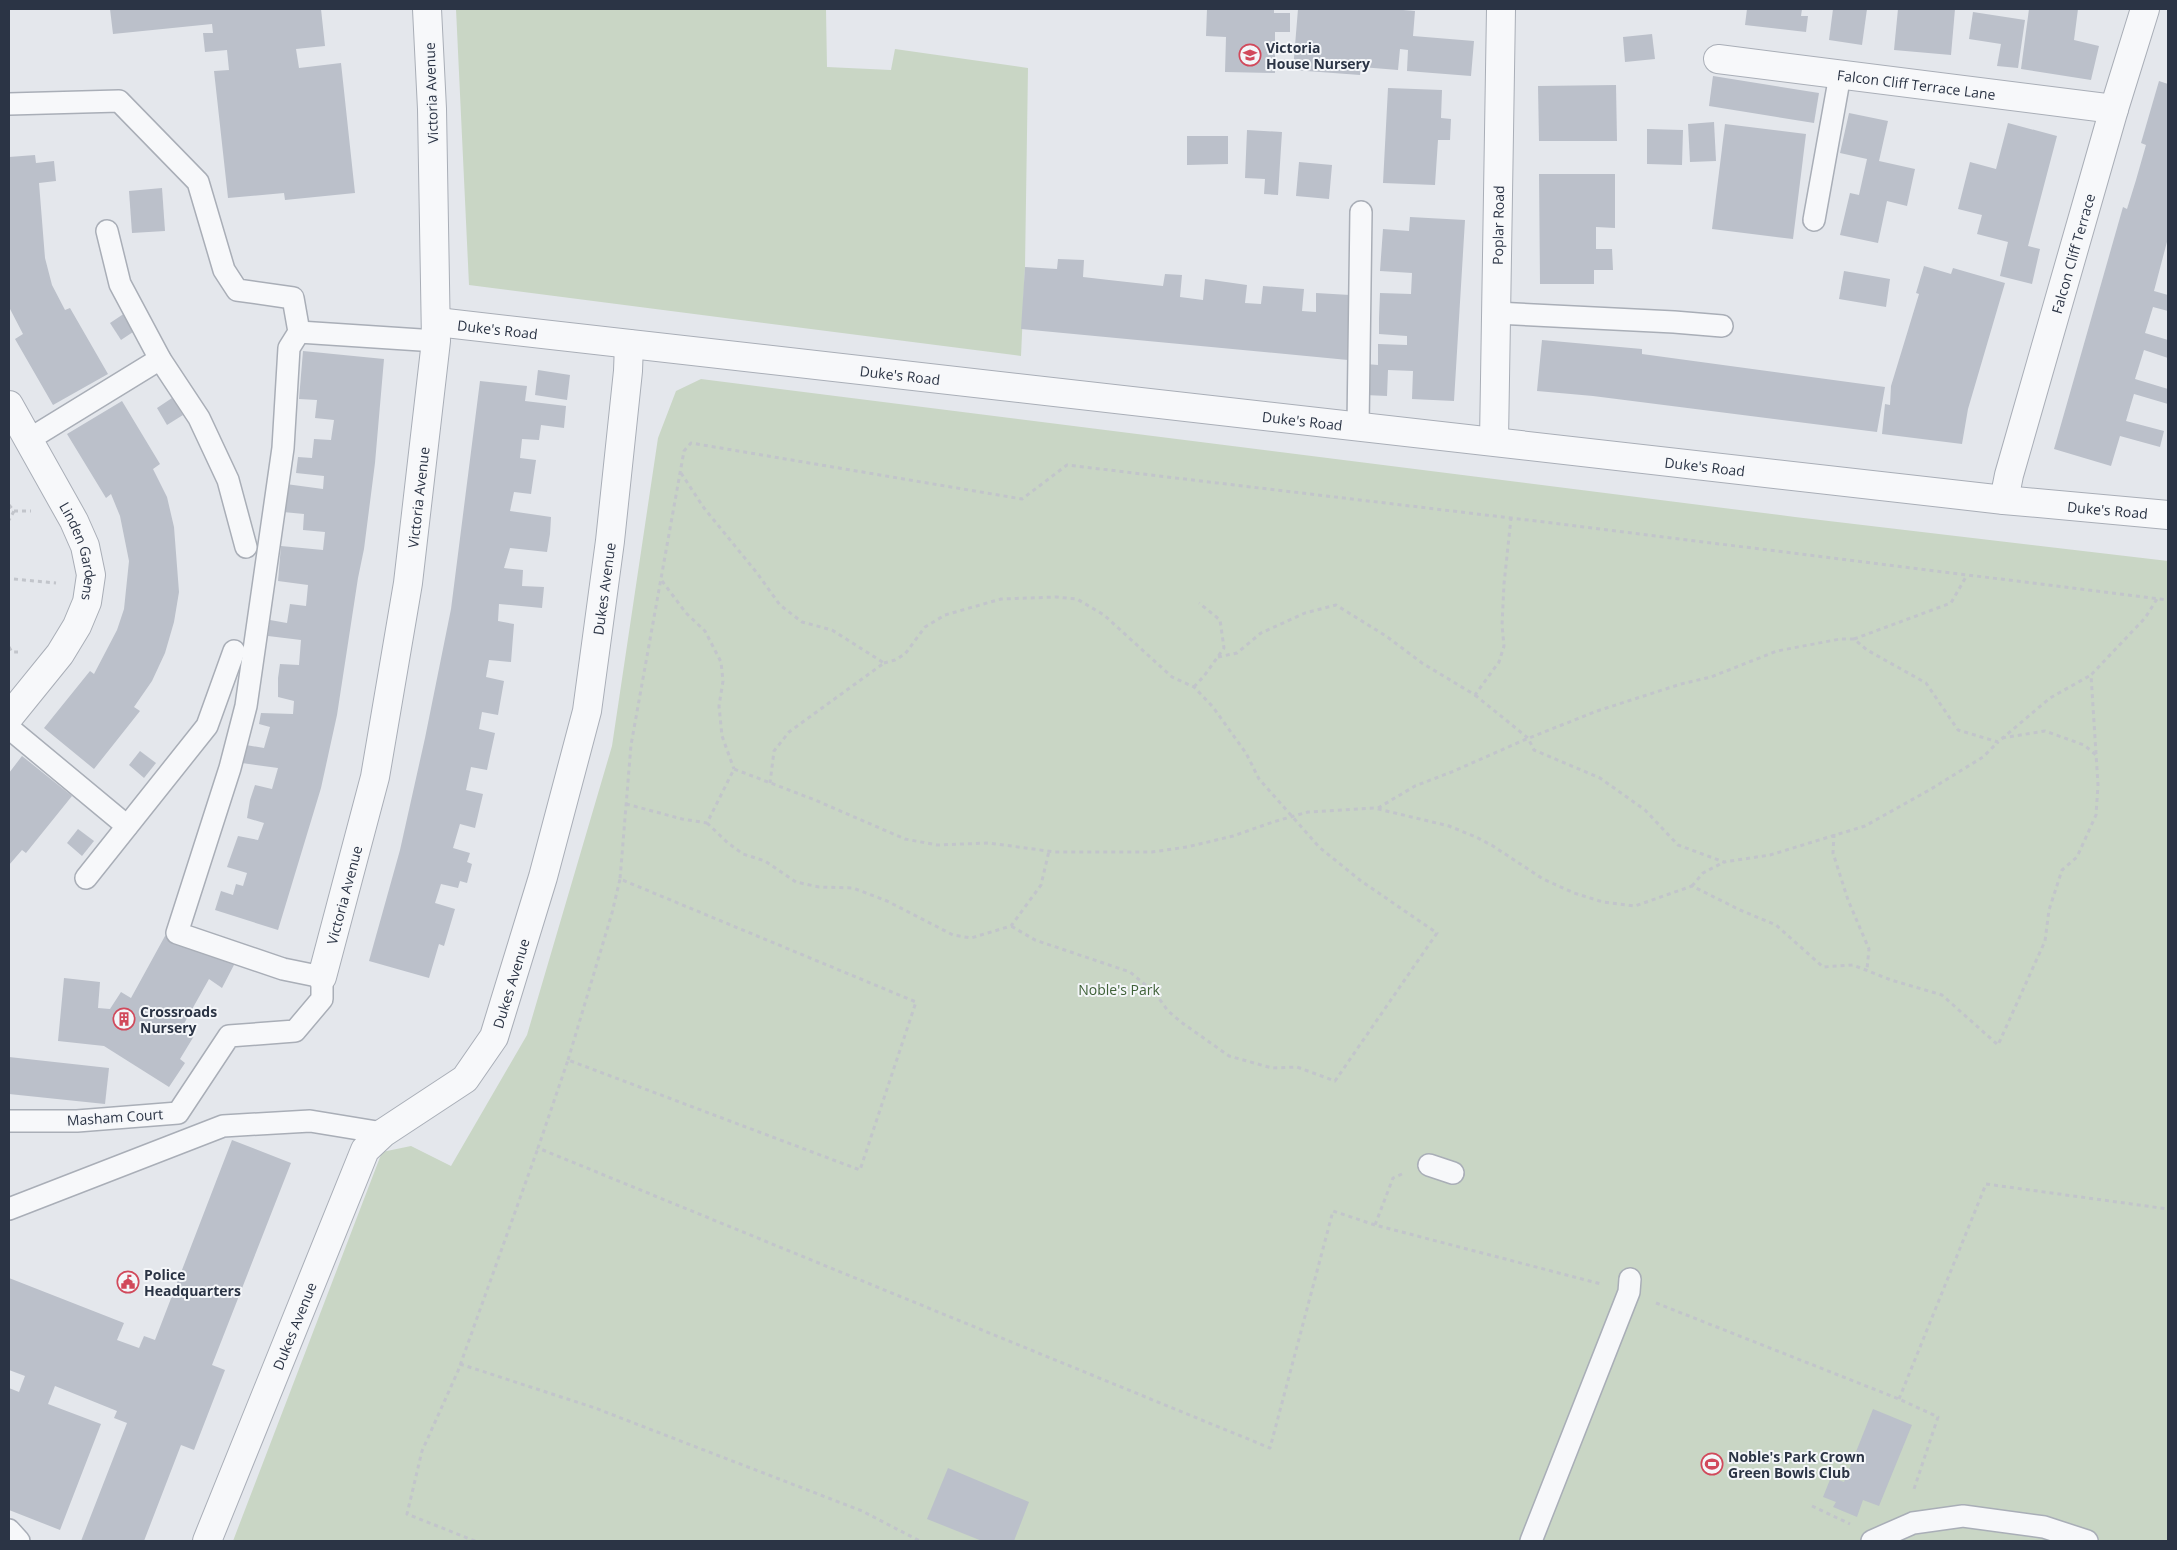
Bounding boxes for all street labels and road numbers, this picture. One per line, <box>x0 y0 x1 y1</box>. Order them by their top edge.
street label: Victoria Avenue <box>420 42 442 144</box>
street label: Falcon Cliff Terrace Lane <box>1836 65 1997 103</box>
street label: Poplar Road <box>1487 185 1508 265</box>
street label: Falcon Cliff Terrace <box>2046 191 2099 316</box>
street label: Duke's Road <box>456 315 539 343</box>
street label: Duke's Road <box>859 361 941 389</box>
street label: Duke's Road <box>1261 406 1344 434</box>
street label: Victoria Avenue <box>403 446 433 549</box>
street label: Duke's Road <box>1664 452 1746 480</box>
street label: Duke's Road <box>2066 496 2149 523</box>
street label: Linden Gardens <box>56 498 101 602</box>
street label: Dukes Avenue <box>588 541 619 636</box>
street label: Victoria Avenue <box>322 843 366 946</box>
street label: Dukes Avenue <box>488 936 533 1030</box>
street label: Masham Court <box>66 1104 164 1130</box>
street label: Dukes Avenue <box>268 1279 320 1373</box>

